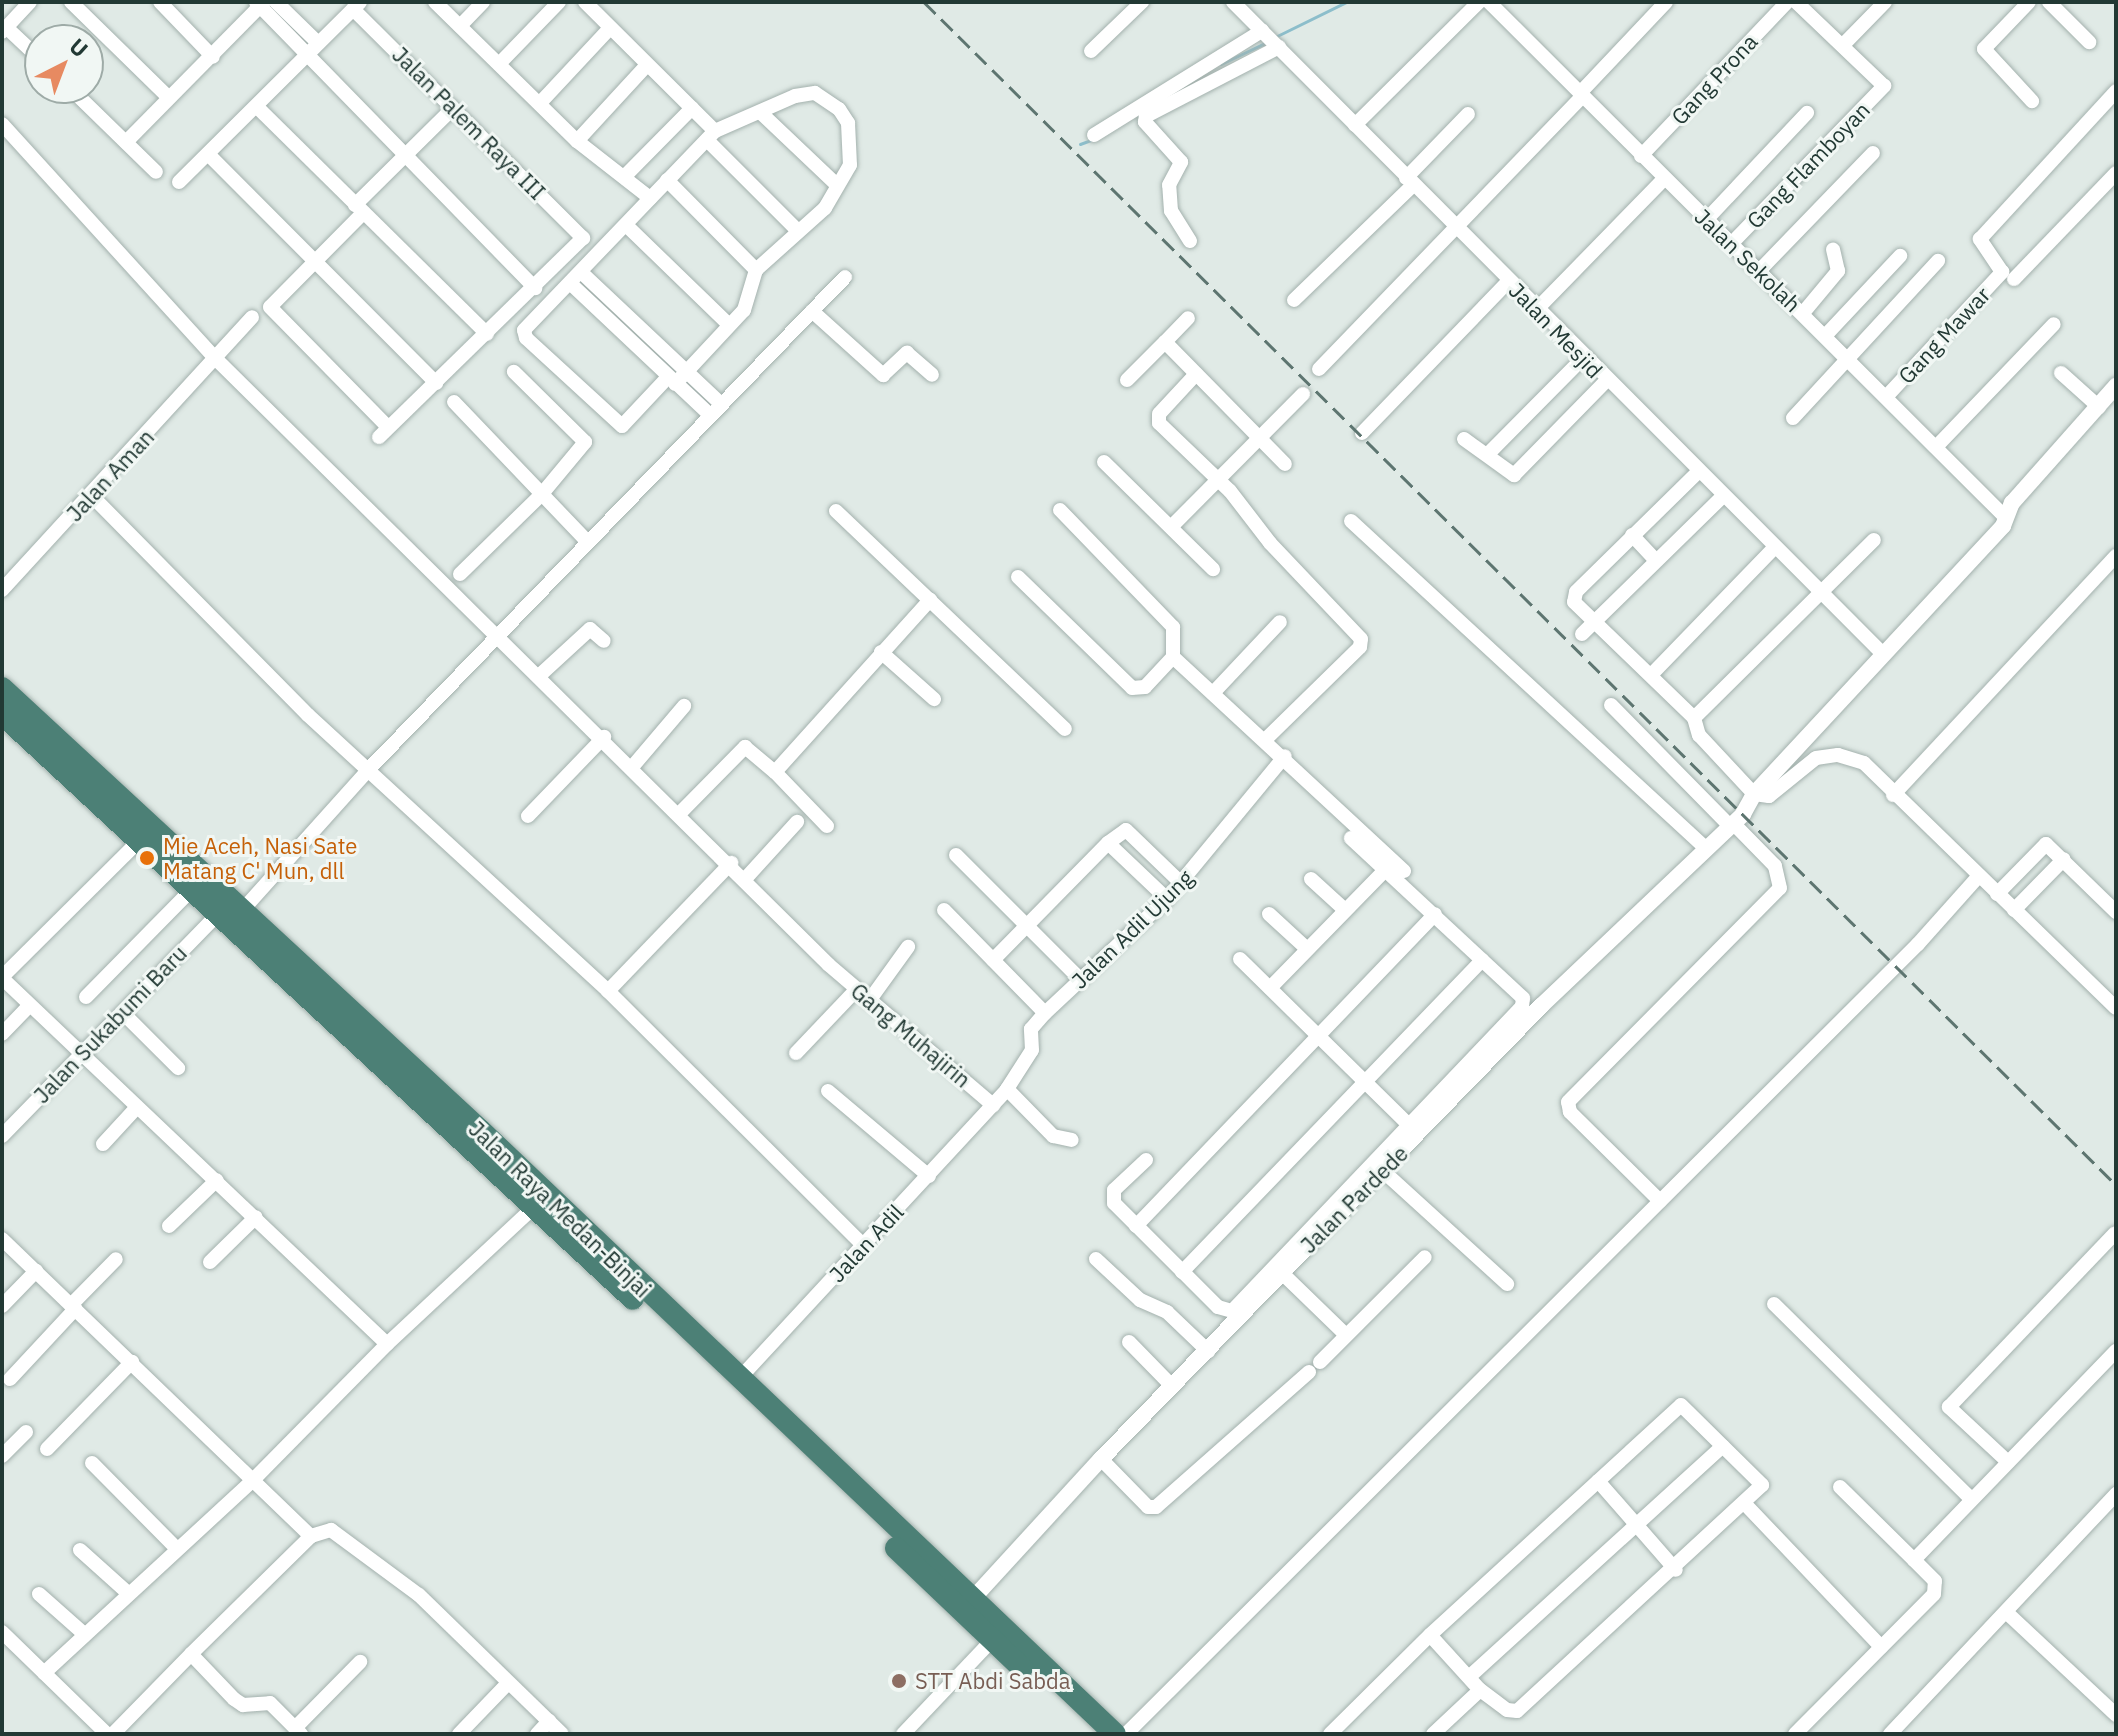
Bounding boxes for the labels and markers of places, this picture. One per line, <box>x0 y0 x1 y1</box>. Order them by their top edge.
place label: Mie Aceh, Nasi Sate Matang C' Mun, dll <box>163 832 357 884</box>
marker: Mie Aceh, Nasi Sate Matang C' Mun, dll <box>138 849 156 867</box>
place label: STT Abdi Sabda <box>915 1668 1070 1694</box>
marker: STT Abdi Sabda <box>890 1672 908 1690</box>

